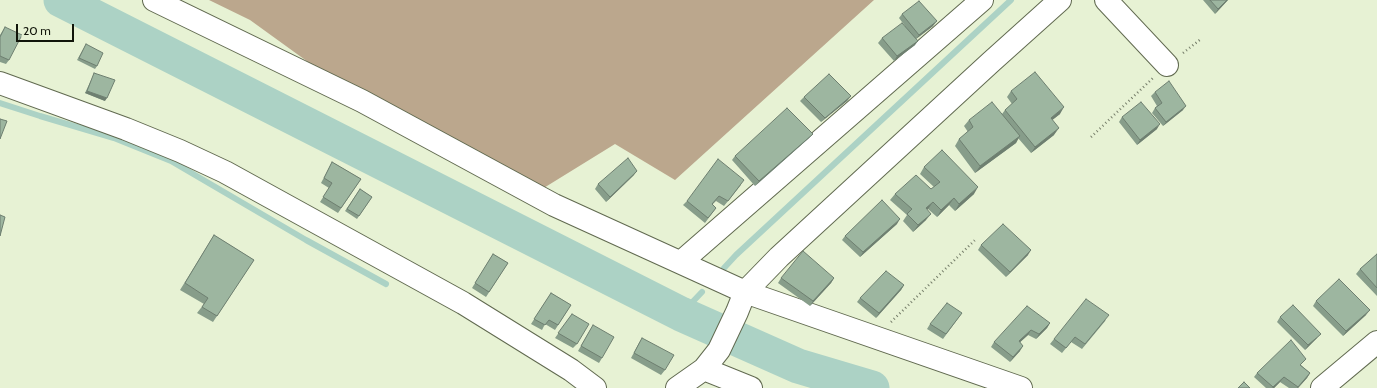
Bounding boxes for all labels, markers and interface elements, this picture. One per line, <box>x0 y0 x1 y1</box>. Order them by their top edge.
scale bar <box>18 16 76 42</box>
text: 20 m <box>23 23 51 38</box>

